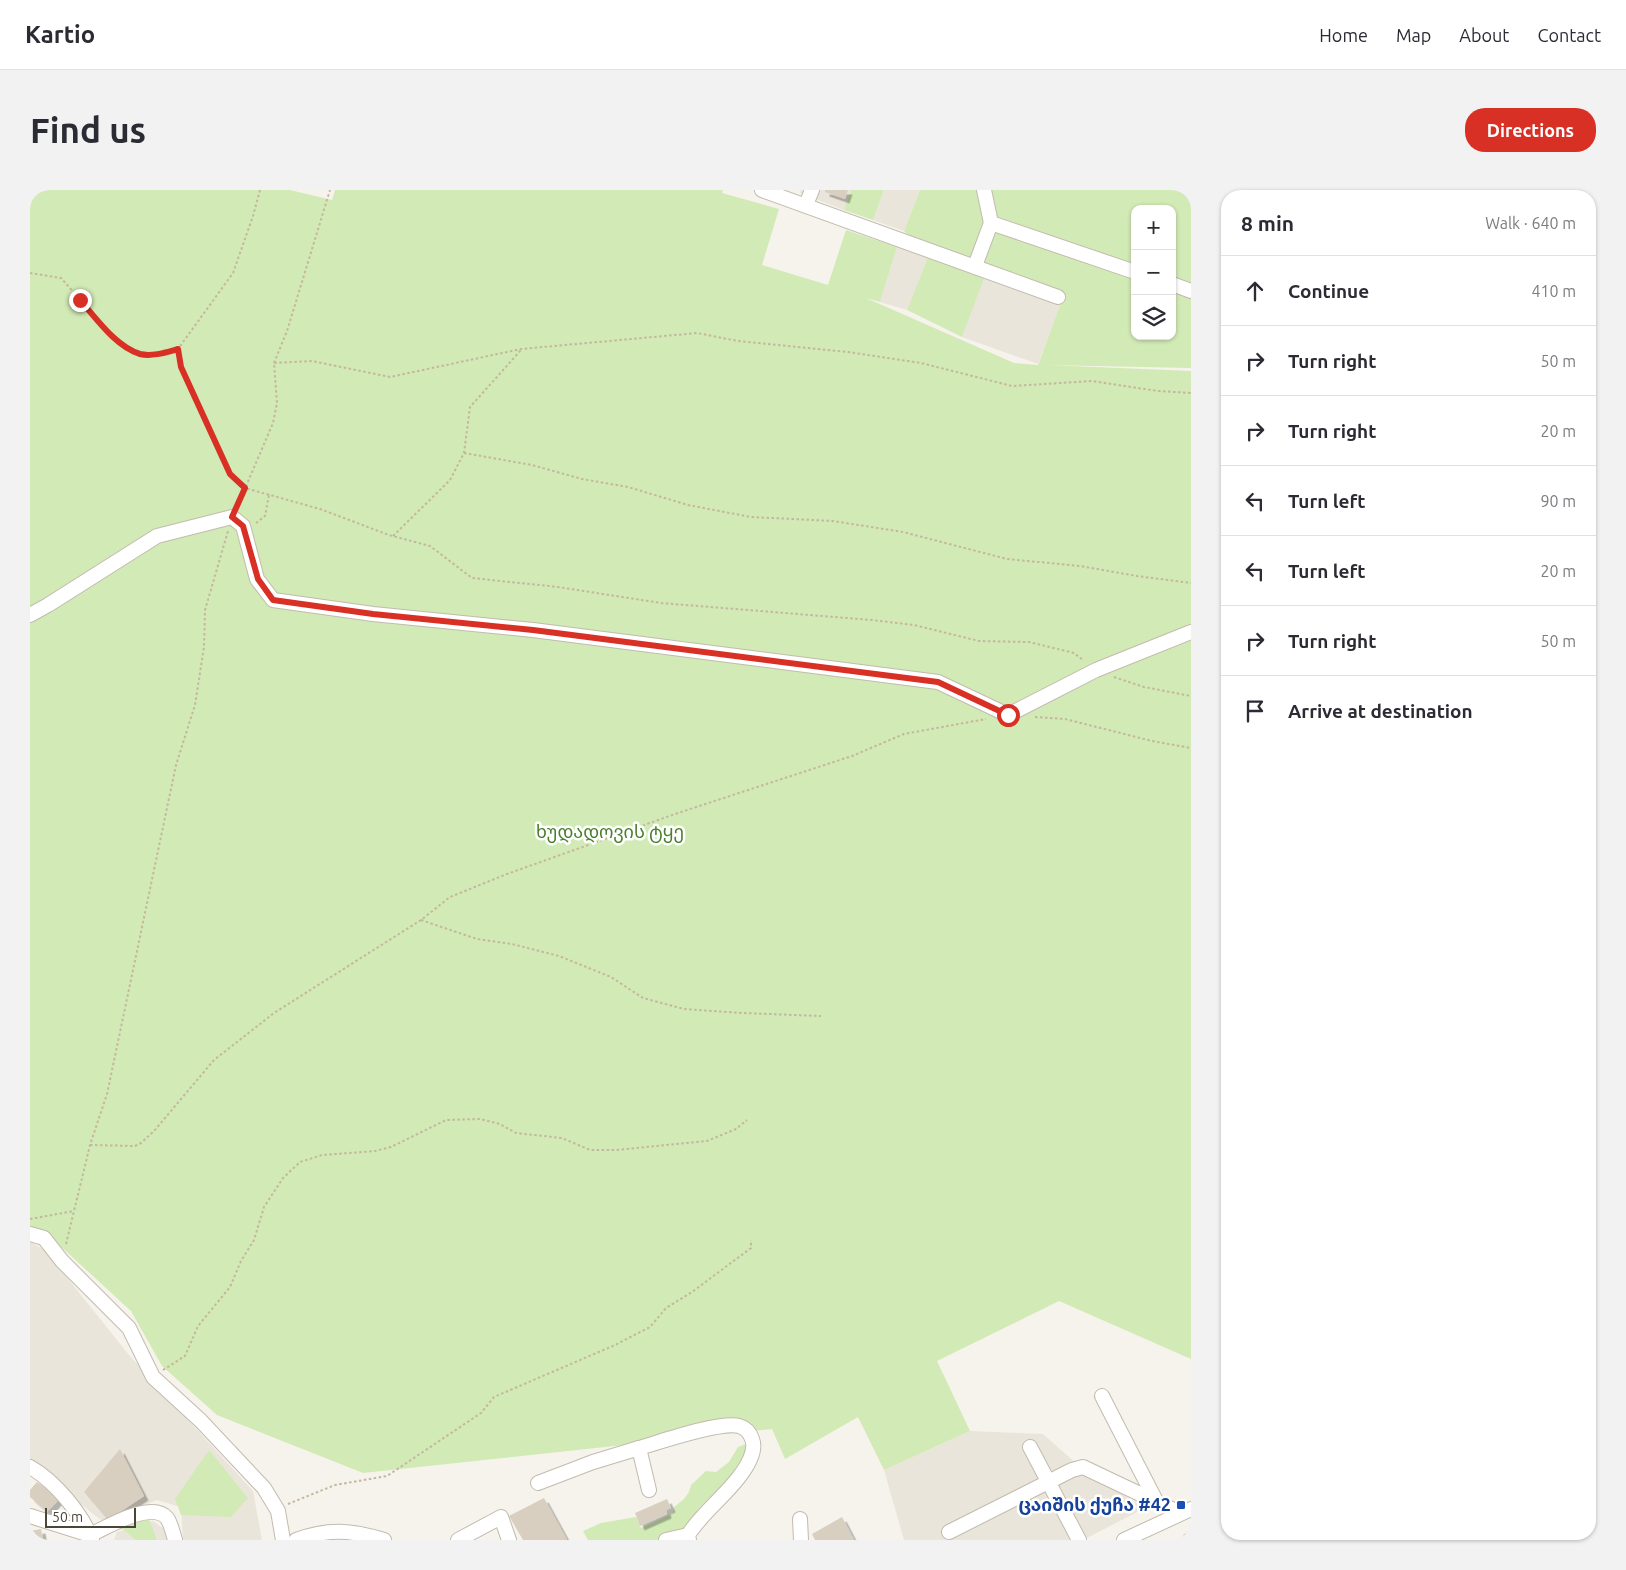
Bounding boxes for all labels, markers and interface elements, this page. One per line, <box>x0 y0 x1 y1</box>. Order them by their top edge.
text: Kartio <box>25 21 95 48</box>
text: Home <box>1319 25 1368 45</box>
text: Map <box>1396 25 1431 45</box>
text: About <box>1459 25 1509 45</box>
text: Contact <box>1537 25 1601 45</box>
button: Directions <box>1465 108 1596 152</box>
text: Find us <box>30 110 146 150</box>
map controls <box>1131 205 1176 340</box>
button: + <box>1131 205 1176 250</box>
text: 8 min <box>1241 211 1294 235</box>
text: Walk · 640 m <box>1485 214 1576 232</box>
button: − <box>1131 250 1176 295</box>
icon: ahead <box>1241 277 1269 305</box>
text: Continue <box>1288 280 1369 302</box>
text: 410 m <box>1531 282 1576 300</box>
route end <box>69 289 92 312</box>
button: layers <box>1131 295 1176 340</box>
icon: right <box>1241 347 1269 375</box>
text: Turn right <box>1288 350 1376 372</box>
text: 50 m <box>1540 352 1576 370</box>
icon: right <box>1241 417 1269 445</box>
text: Turn right <box>1288 420 1376 442</box>
text: 20 m <box>1540 422 1576 440</box>
icon: left <box>1241 487 1269 515</box>
text: Turn left <box>1288 490 1366 512</box>
text: 90 m <box>1540 492 1576 510</box>
icon: left <box>1241 557 1269 585</box>
text: Turn left <box>1288 560 1366 582</box>
text: 20 m <box>1540 562 1576 580</box>
icon: right <box>1241 627 1269 655</box>
text: Turn right <box>1288 630 1376 652</box>
text: 50 m <box>1540 632 1576 650</box>
icon: arrive <box>1241 697 1269 725</box>
text: Arrive at destination <box>1288 700 1473 722</box>
route start <box>997 704 1020 727</box>
park label: ხუდადოვის ტყე <box>536 821 684 843</box>
place label: ცაიშის ქუჩა #42 <box>1018 1494 1171 1515</box>
marker: ცაიშის ქუჩა #42 <box>1175 1499 1187 1511</box>
scale bar <box>45 1505 136 1528</box>
text: 50 m <box>52 1509 83 1525</box>

